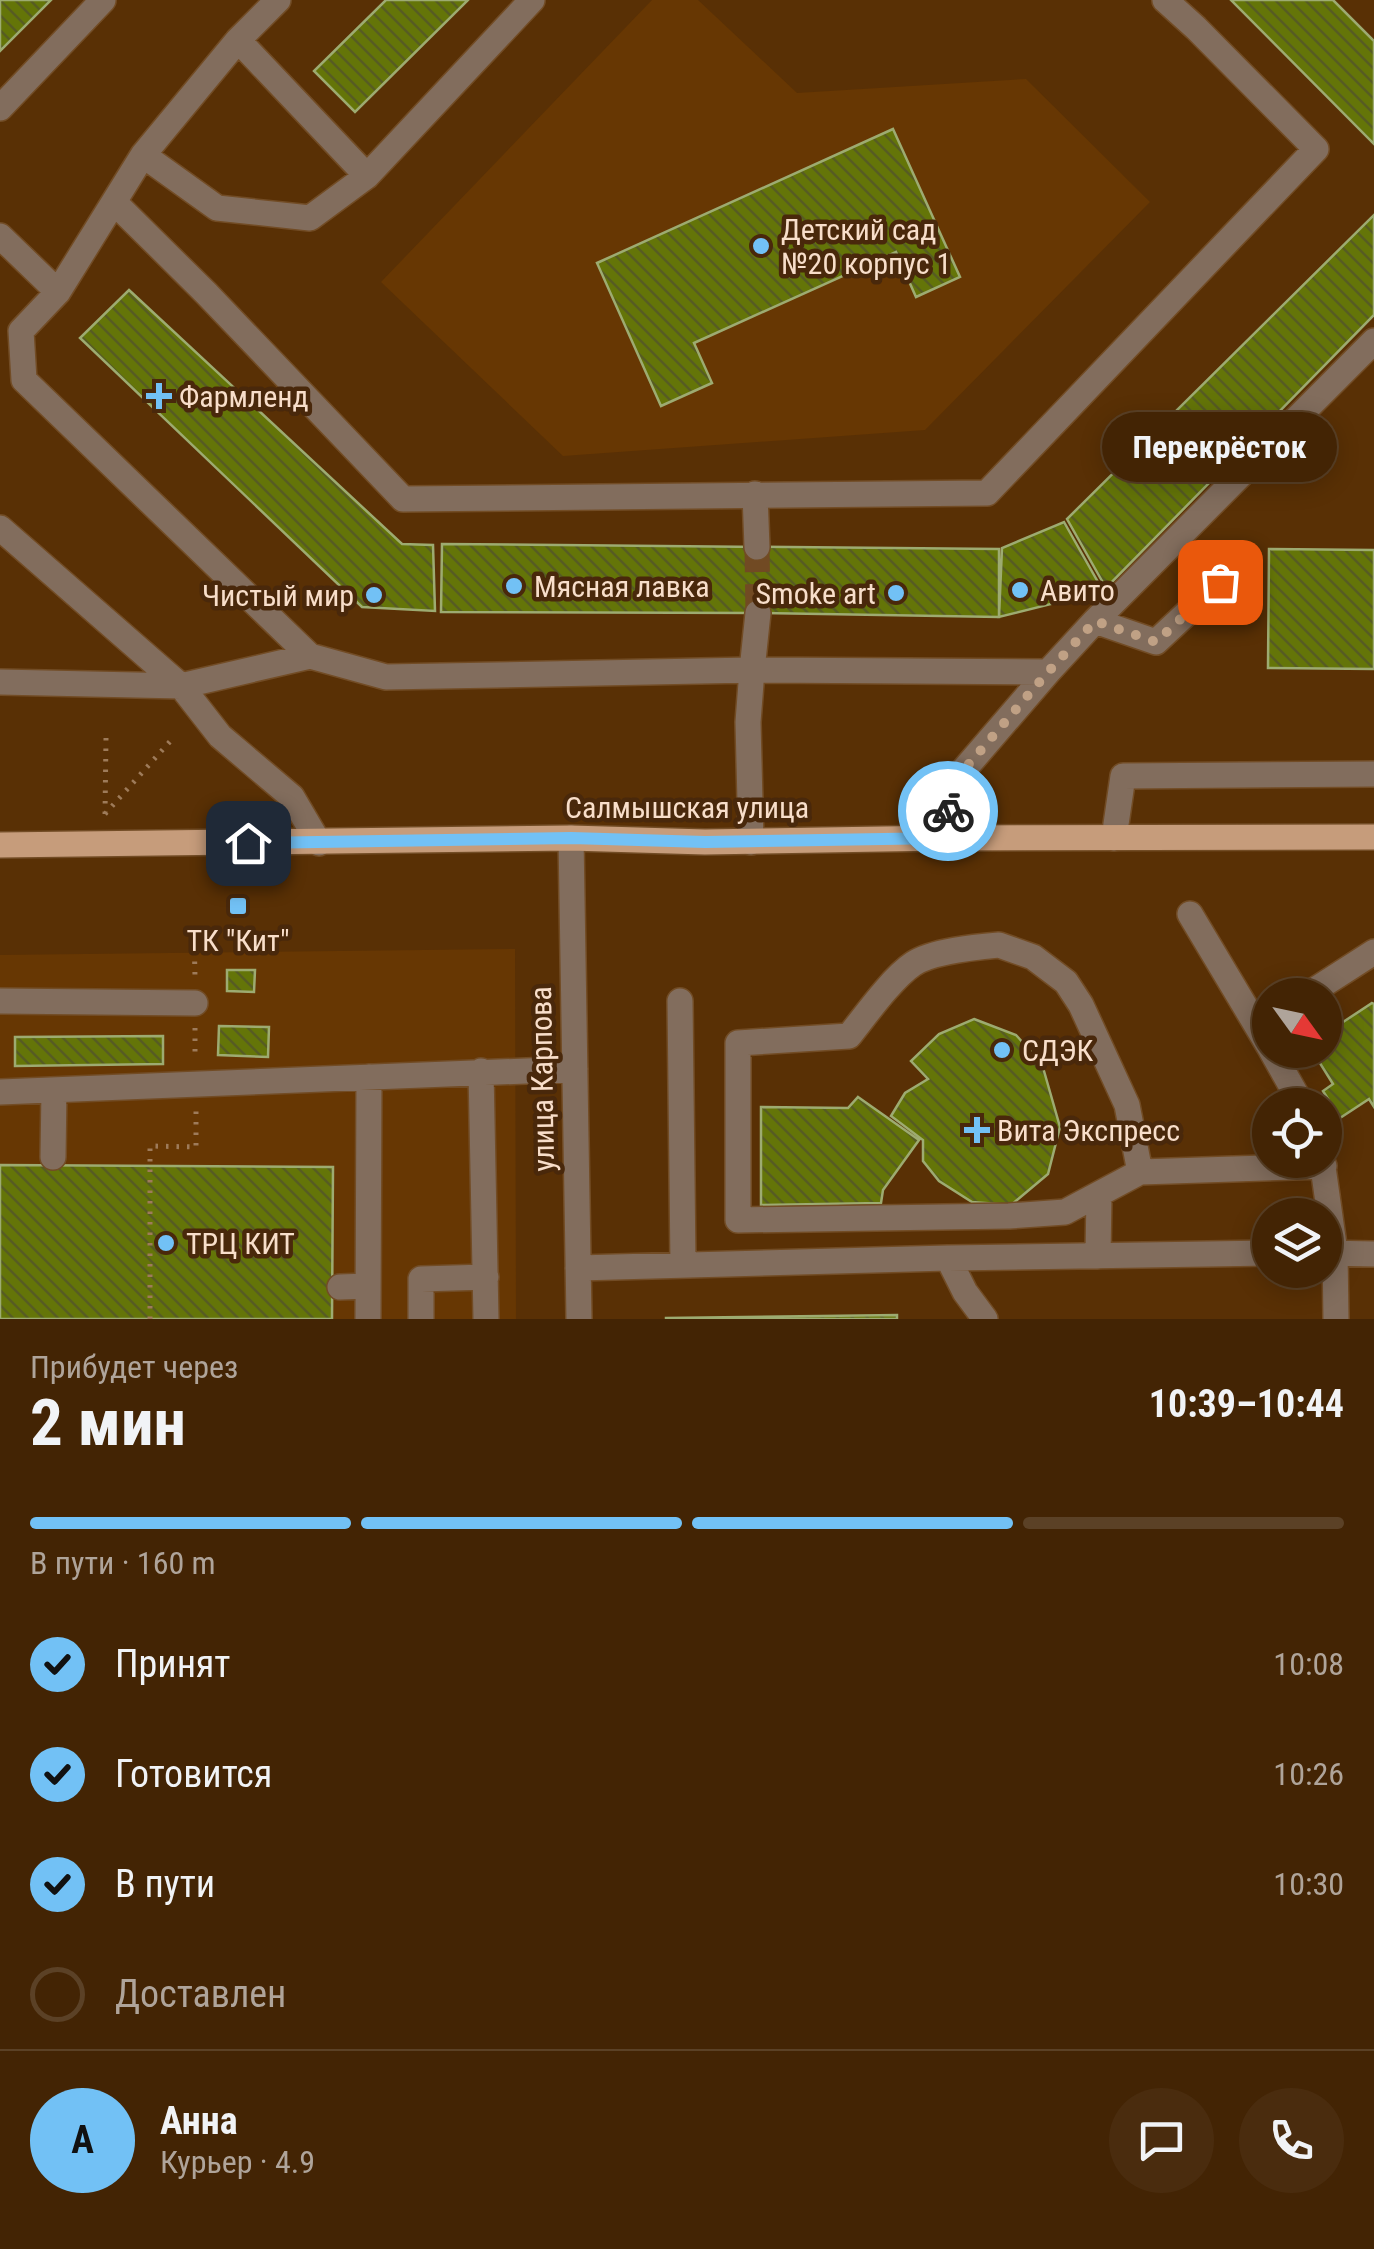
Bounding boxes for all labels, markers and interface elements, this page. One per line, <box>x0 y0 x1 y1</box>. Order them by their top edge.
place label: Детский сад №20 корпус 1 <box>781 212 951 281</box>
marker: Детский сад №20 корпус 1 <box>750 235 772 257</box>
place label: Фармленд <box>179 379 309 414</box>
marker: Фармленд <box>148 385 170 407</box>
callout: Перекрёсток <box>1102 412 1338 482</box>
text: Перекрёсток <box>1132 428 1307 466</box>
pin <box>1178 540 1263 625</box>
icon: bag <box>1193 555 1248 610</box>
place label: Мясная лавка <box>534 569 710 604</box>
place label: Авито <box>1040 573 1115 608</box>
marker: Мясная лавка <box>503 575 525 597</box>
place label: Smoke art <box>756 576 876 611</box>
place label: Чистый мир <box>202 578 354 613</box>
marker: Авито <box>1009 579 1031 601</box>
marker: Smoke art <box>885 582 907 604</box>
marker: Чистый мир <box>363 584 385 606</box>
courier <box>898 761 998 861</box>
icon: bike <box>921 784 976 839</box>
street label: Салмышская улица <box>565 790 809 825</box>
pin <box>206 801 291 886</box>
icon: home <box>221 816 276 871</box>
marker: ТК "Кит" <box>227 895 249 917</box>
place label: ТК "Кит" <box>186 923 290 958</box>
north arrow <box>1252 978 1342 1068</box>
map controls <box>1252 978 1342 1288</box>
street label: улица Карпова <box>523 986 561 1172</box>
place label: СДЭК <box>1022 1033 1094 1068</box>
marker: СДЭК <box>991 1039 1013 1061</box>
button: locate <box>1252 1088 1342 1178</box>
place label: Вита Экспресс <box>997 1113 1180 1148</box>
marker: Вита Экспресс <box>966 1119 988 1141</box>
button: layers <box>1252 1198 1342 1288</box>
place label: ТРЦ КИТ <box>186 1226 295 1261</box>
marker: ТРЦ КИТ <box>155 1232 177 1254</box>
text: Прибудет через <box>30 1348 238 1386</box>
text: 10:39–10:44 <box>1149 1382 1344 1426</box>
text: 2 мин <box>30 1385 186 1461</box>
text: В пути · 160 m <box>30 1544 216 1582</box>
icon: check <box>30 1637 85 1692</box>
text: Принят <box>115 1642 231 1686</box>
text: 10:08 <box>1273 1645 1344 1683</box>
icon: check <box>30 1747 85 1802</box>
text: Готовится <box>115 1752 272 1796</box>
text: 10:26 <box>1273 1755 1344 1793</box>
icon: check <box>30 1857 85 1912</box>
text: В пути <box>115 1862 215 1906</box>
text: 10:30 <box>1273 1865 1344 1903</box>
text: Доставлен <box>115 1972 286 2016</box>
button: chat <box>1109 2088 1214 2193</box>
button: phone <box>1239 2088 1344 2193</box>
text: Анна <box>160 2099 238 2143</box>
text: А <box>71 2118 94 2162</box>
text: Курьер · 4.9 <box>160 2143 315 2181</box>

